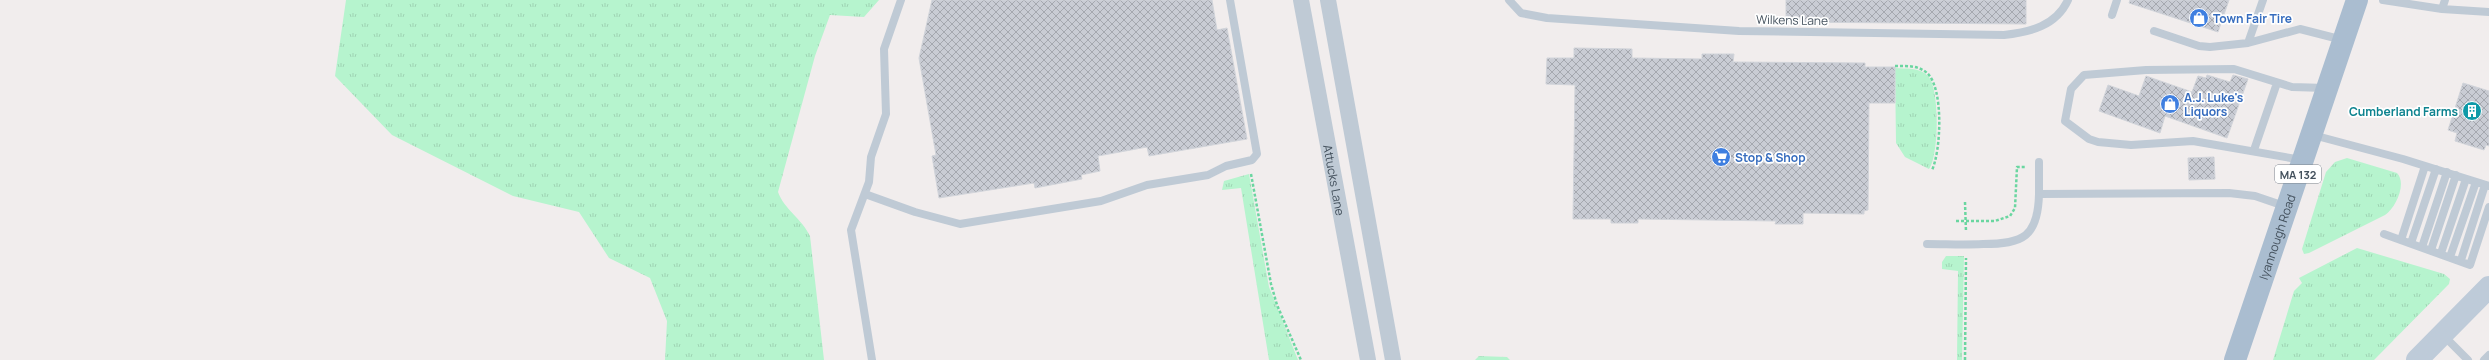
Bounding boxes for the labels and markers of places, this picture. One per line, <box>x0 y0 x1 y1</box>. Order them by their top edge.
shop icon: Town Fair Tire <box>2188 7 2210 29</box>
place label: Town Fair Tire <box>2213 10 2292 27</box>
place label: A.J. Luke's Liquors <box>2184 89 2244 120</box>
shop icon: A.J. Luke's Liquors <box>2159 93 2181 115</box>
building icon: Cumberland Farms <box>2461 100 2483 122</box>
place label: Cumberland Farms <box>2349 103 2459 120</box>
supermarket icon: Stop & Shop <box>1710 146 1732 168</box>
place label: Stop & Shop <box>1735 149 1806 166</box>

